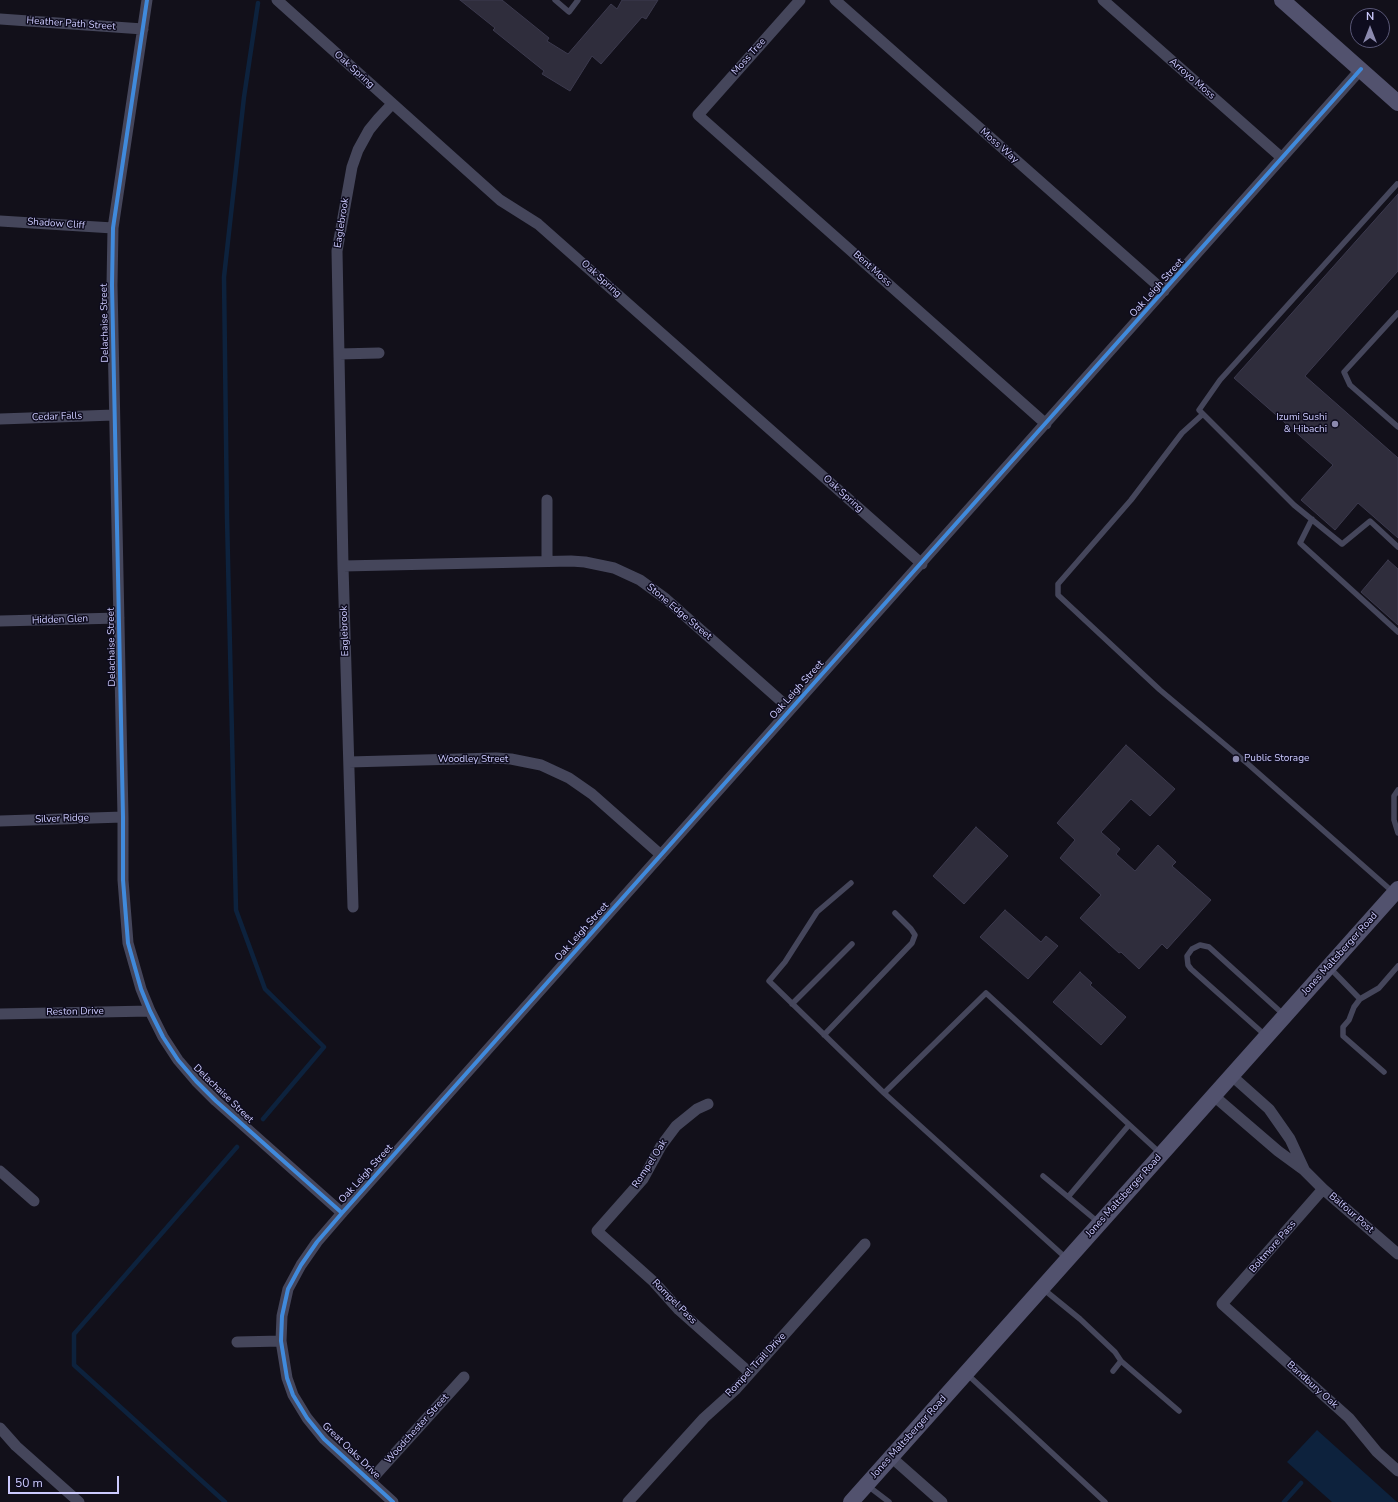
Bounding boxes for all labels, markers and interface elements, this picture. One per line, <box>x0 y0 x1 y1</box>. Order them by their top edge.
north arrow <box>1350 8 1390 48</box>
text: N <box>1366 9 1374 24</box>
street label: Heather Path Street <box>26 15 116 33</box>
street label: Moss Tree <box>729 36 769 78</box>
street label: Oak Spring <box>331 49 377 91</box>
street label: Arroyo Moss <box>1167 56 1217 102</box>
street label: Moss Way <box>977 126 1021 166</box>
street label: Eaglebrook <box>332 197 352 249</box>
street label: Shadow Cliff <box>27 216 85 232</box>
street label: Bent Moss <box>850 249 894 289</box>
street label: Oak Leigh Street <box>1127 256 1187 320</box>
street label: Oak Spring <box>578 258 624 300</box>
street label: Delachaise Street <box>98 283 112 363</box>
street label: Cedar Falls <box>32 410 82 424</box>
place label: Izumi Sushi & Hibachi <box>1276 412 1327 436</box>
marker: Izumi Sushi & Hibachi <box>1330 419 1340 429</box>
street label: Oak Spring <box>820 473 866 515</box>
street label: Stone Edge Street <box>644 581 714 643</box>
street label: Eaglebrook <box>338 606 352 656</box>
street label: Delachaise Street <box>105 607 119 687</box>
street label: Hidden Glen <box>32 613 88 627</box>
street label: Oak Leigh Street <box>767 658 827 722</box>
place label: Public Storage <box>1244 753 1309 765</box>
street label: Woodley Street <box>438 754 508 766</box>
marker: Public Storage <box>1231 754 1241 764</box>
street label: Silver Ridge <box>35 812 89 826</box>
street label: Oak Leigh Street <box>552 900 612 964</box>
street label: Jones Maltsberger Road <box>1300 910 1380 998</box>
street label: Reston Drive <box>46 1005 104 1019</box>
street label: Delachaise Street <box>190 1062 256 1126</box>
street label: Rompel Oak <box>630 1138 670 1190</box>
street label: Oak Leigh Street <box>336 1142 396 1206</box>
street label: Jones Maltsberger Road <box>1084 1152 1164 1240</box>
street label: Balfour Post <box>1326 1190 1376 1236</box>
street label: Boltmore Pass <box>1247 1218 1299 1276</box>
street label: Rompel Pass <box>649 1277 699 1327</box>
street label: Rompel Trail Drive <box>723 1331 789 1399</box>
street label: Bandbury Oak <box>1284 1359 1340 1411</box>
street label: Woodchester Street <box>382 1392 452 1466</box>
street label: Jones Maltsberger Road <box>869 1393 949 1481</box>
street label: Great Oaks Drive <box>319 1420 383 1482</box>
scale bar <box>10 1468 121 1494</box>
text: 50 m <box>15 1475 43 1491</box>

